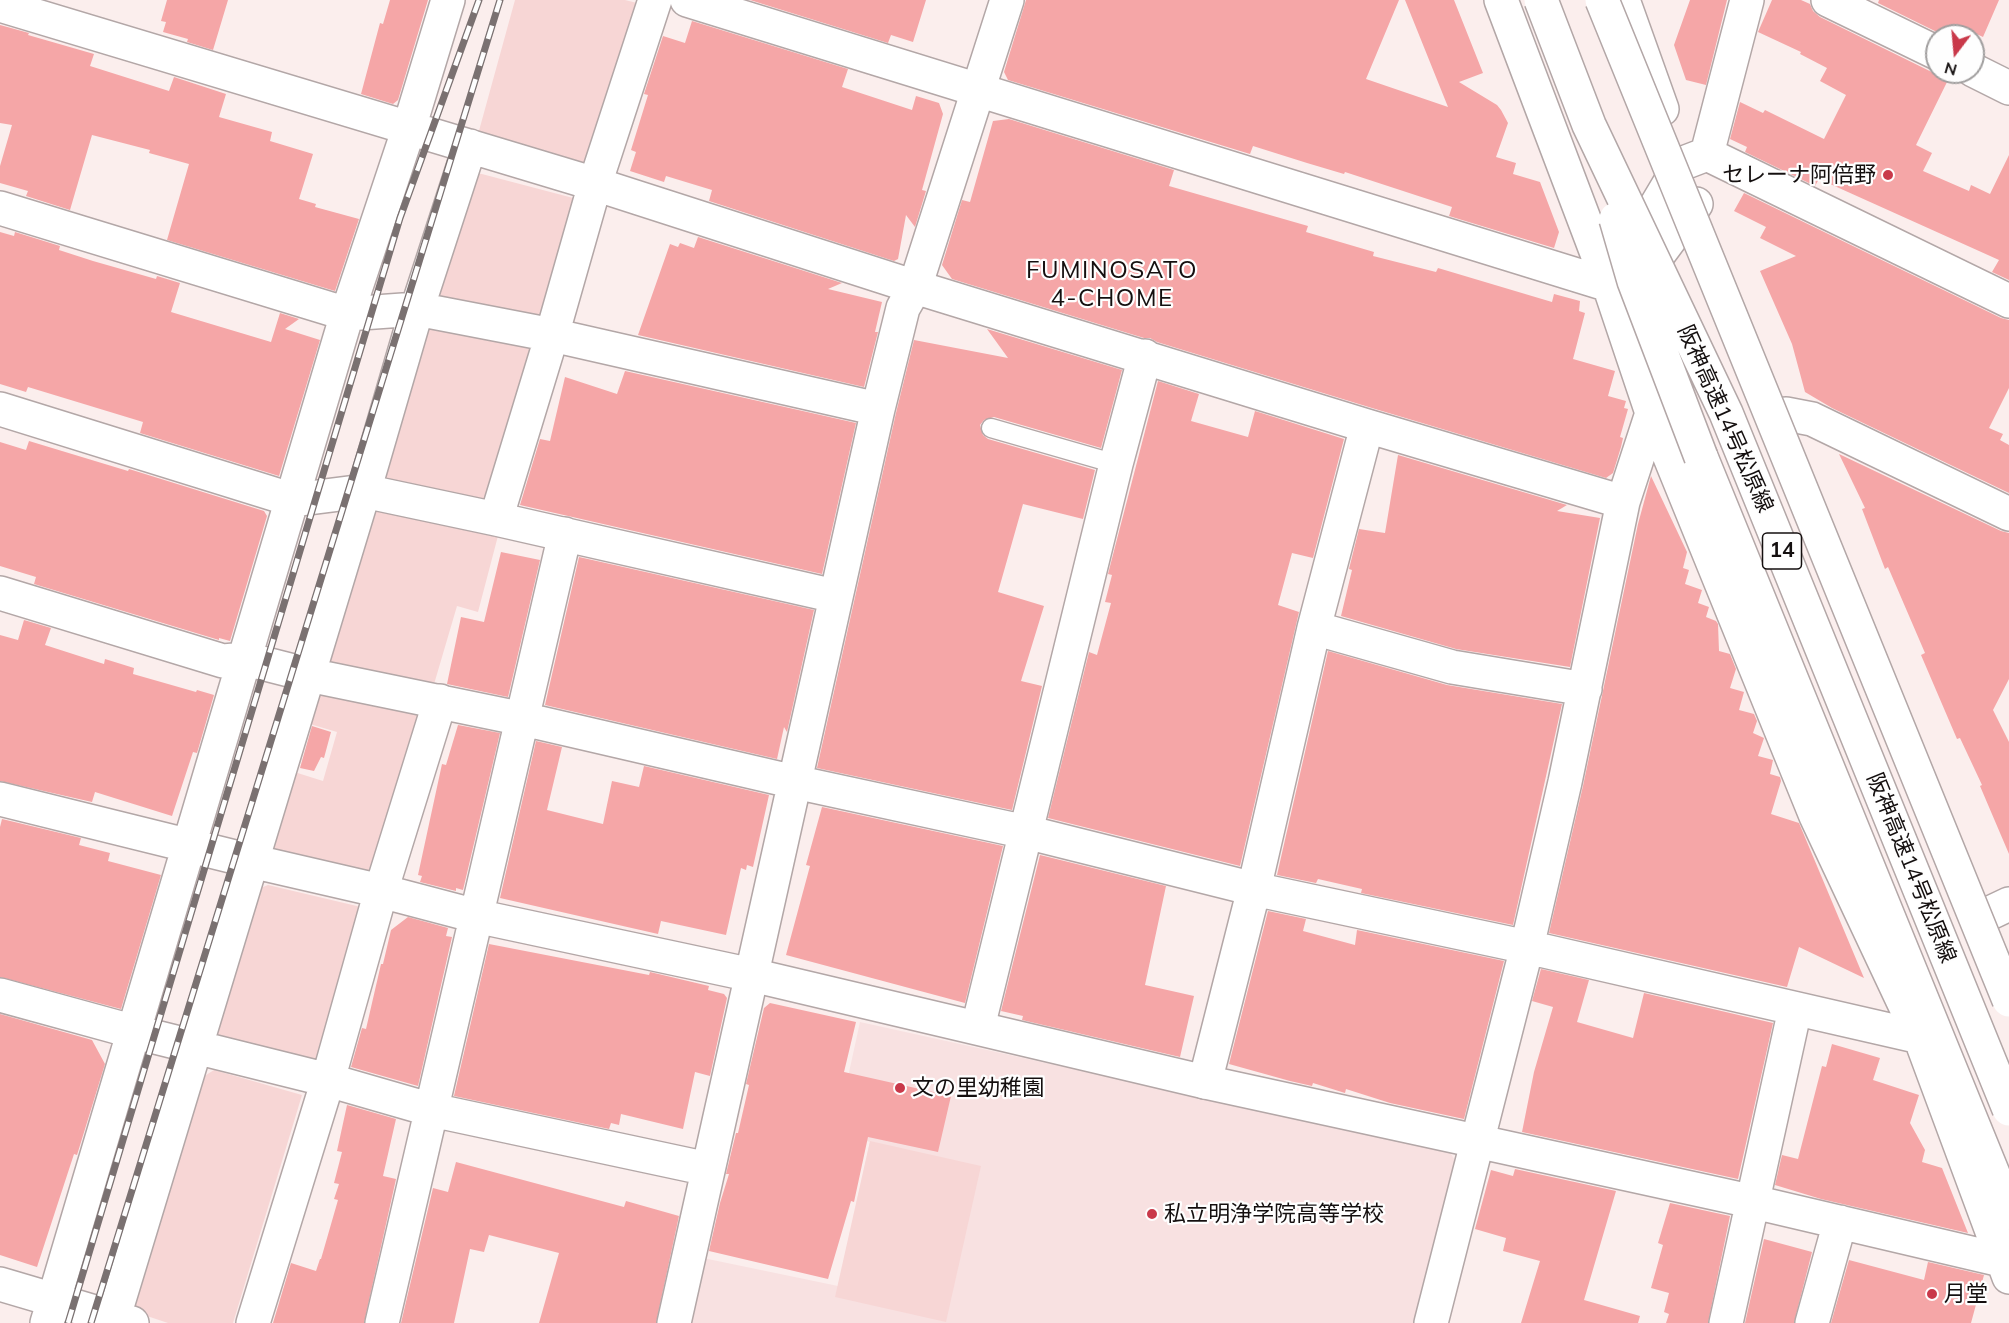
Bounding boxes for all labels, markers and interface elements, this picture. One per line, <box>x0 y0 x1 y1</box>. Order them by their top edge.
north arrow <box>1925 24 1985 84</box>
text: N <box>1942 58 1959 81</box>
place label: セレーナ阿倍野 <box>1722 162 1876 188</box>
marker: セレーナ阿倍野 <box>1881 168 1895 182</box>
district label: FUMINOSATO 4-CHOME <box>1026 257 1198 313</box>
street label: 阪神高速14号松原線 <box>1672 321 1778 517</box>
road number: 14 <box>1762 533 1802 569</box>
street label: 阪神高速14号松原線 <box>1861 769 1961 967</box>
place label: 文の里幼稚園 <box>912 1075 1044 1101</box>
marker: 文の里幼稚園 <box>893 1081 907 1095</box>
place label: 私立明浄学院高等学校 <box>1164 1201 1384 1227</box>
marker: 私立明浄学院高等学校 <box>1145 1207 1159 1221</box>
place label: 月堂 <box>1944 1281 1988 1307</box>
marker: 月堂 <box>1925 1287 1939 1301</box>

